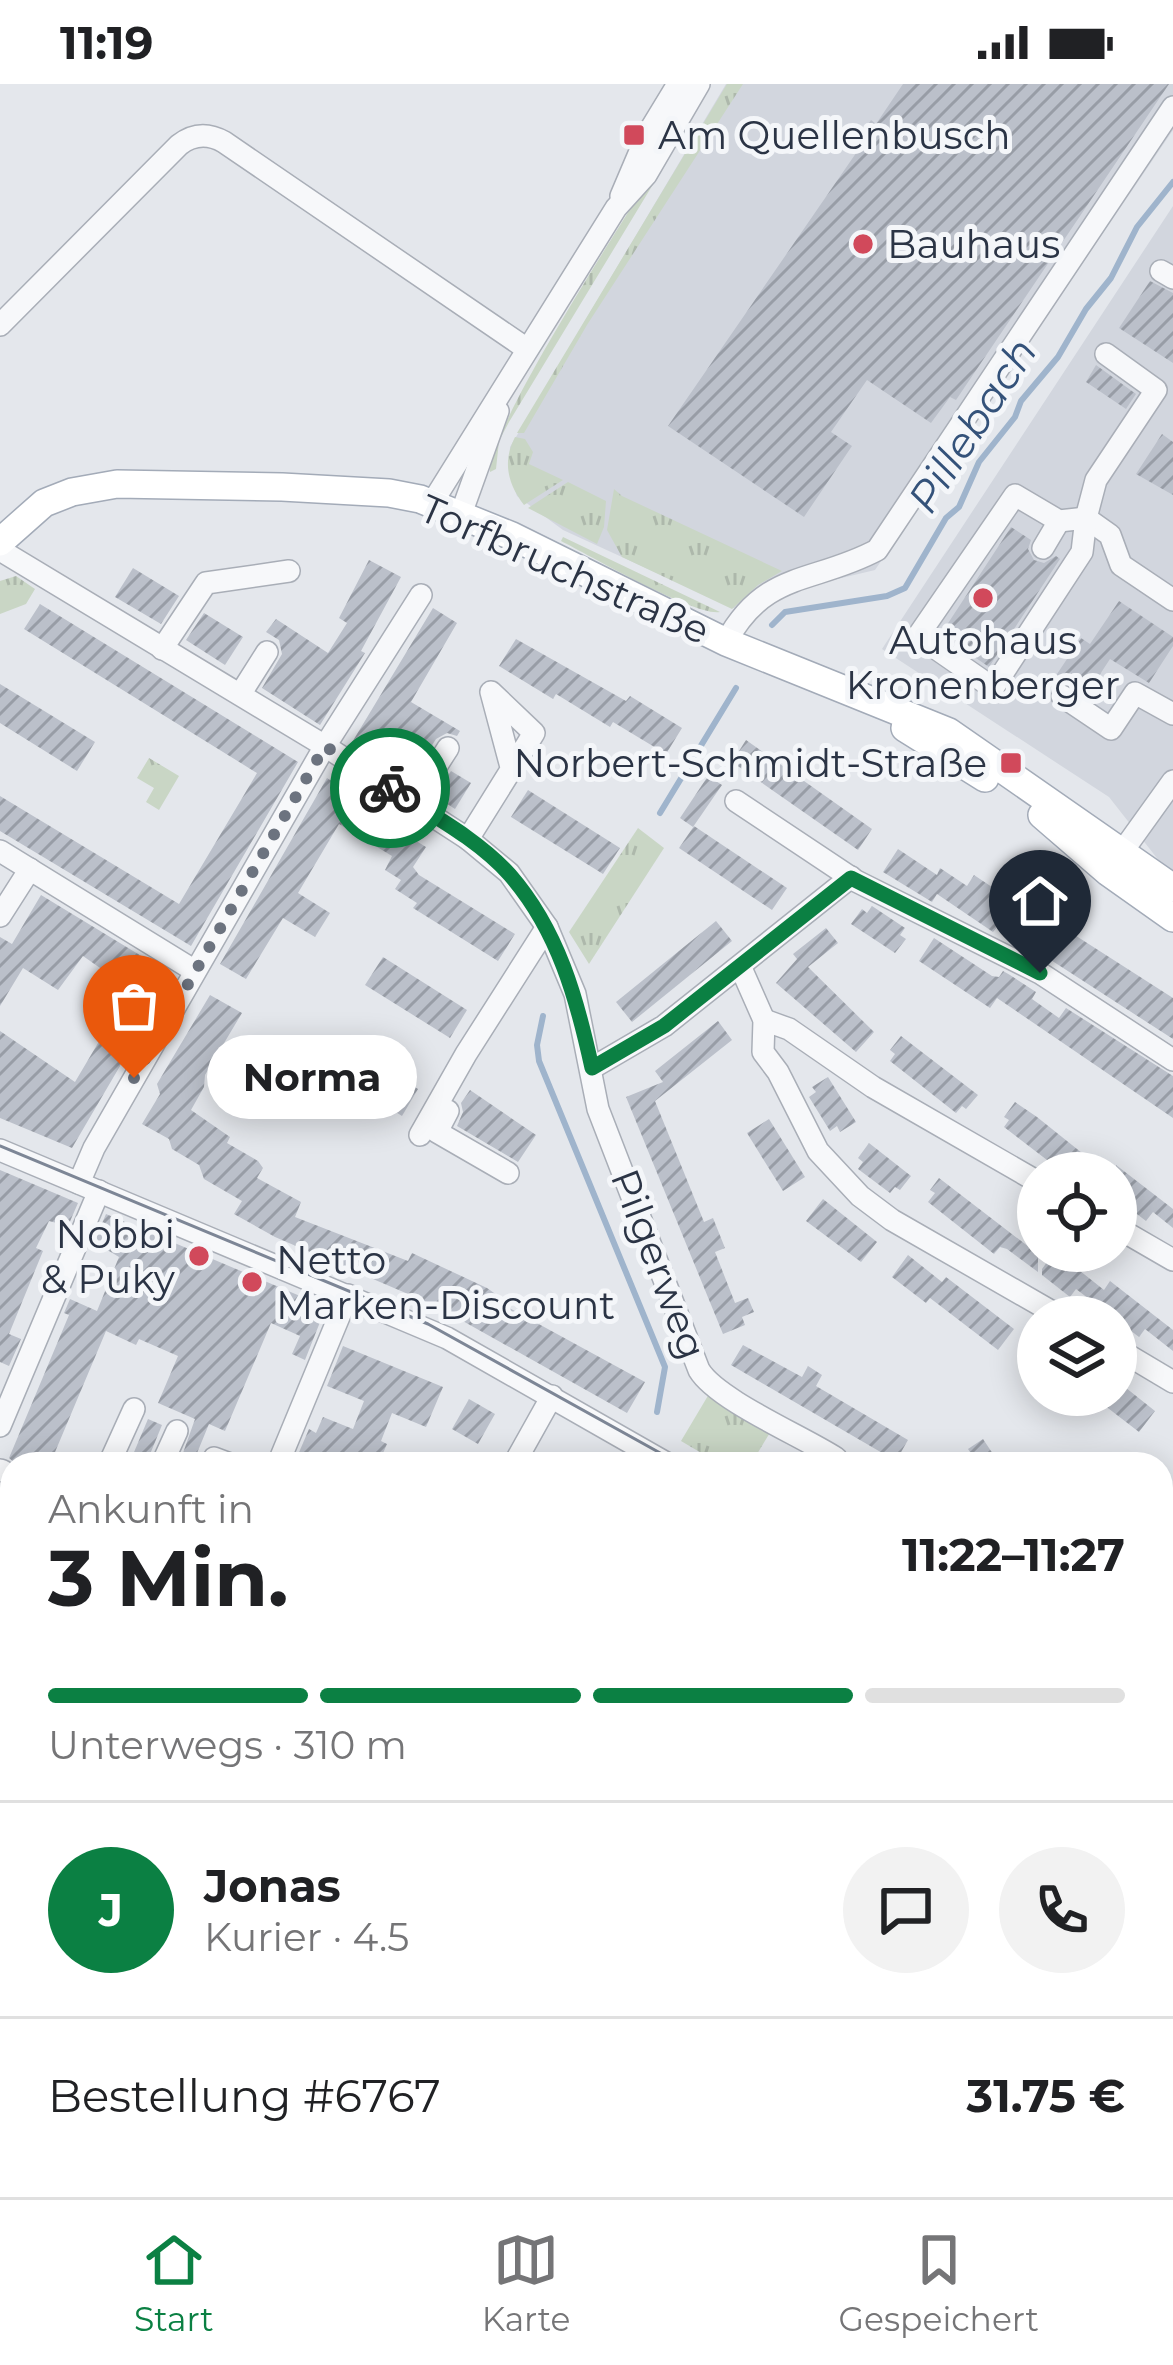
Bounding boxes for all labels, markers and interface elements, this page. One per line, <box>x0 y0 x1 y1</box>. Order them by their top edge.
text: 11:19 <box>60 15 153 70</box>
place label: Am Quellenbusch <box>658 111 1011 159</box>
marker: Am Quellenbusch <box>621 122 647 148</box>
place label: Bauhaus <box>887 220 1060 268</box>
marker: Bauhaus <box>850 231 876 257</box>
water label: Pillebach <box>896 328 1048 522</box>
street label: Torfbruchstraße <box>413 484 717 654</box>
marker: Autohaus Kronenberger <box>970 585 996 611</box>
place label: Autohaus Kronenberger <box>846 616 1120 709</box>
courier <box>330 728 450 848</box>
place label: Norbert-Schmidt-Straße <box>514 739 987 787</box>
marker: Norbert-Schmidt-Straße <box>998 750 1024 776</box>
icon: bike <box>357 755 423 821</box>
pin <box>989 850 1091 973</box>
icon: home <box>1007 868 1073 934</box>
pin <box>83 955 185 1078</box>
icon: bag <box>101 973 167 1039</box>
callout: Norma <box>206 1036 416 1120</box>
text: Norma <box>243 1053 381 1101</box>
map controls <box>1017 1152 1137 1416</box>
button: locate <box>1017 1152 1137 1272</box>
street label: Pilgerweg <box>601 1162 717 1366</box>
place label: Nobbi & Puky <box>41 1210 176 1303</box>
place label: Netto Marken-Discount <box>276 1236 615 1329</box>
marker: Nobbi & Puky <box>186 1243 212 1269</box>
marker: Netto Marken-Discount <box>239 1269 265 1295</box>
button: layers <box>1017 1296 1137 1416</box>
text: Ankunft in <box>48 1485 254 1533</box>
text: 11:22–11:27 <box>902 1527 1125 1582</box>
text: 3 Min. <box>48 1530 289 1626</box>
text: Unterwegs · 310 m <box>48 1721 407 1769</box>
button: chat <box>843 1847 969 1973</box>
button: phone <box>999 1847 1125 1973</box>
text: Jonas <box>204 1858 341 1913</box>
text: J <box>99 1882 123 1937</box>
text: Kurier · 4.5 <box>204 1913 409 1961</box>
text: Bestellung #6767 <box>48 2068 441 2123</box>
text: 31.75 € <box>967 2068 1125 2123</box>
tab: Start <box>134 2227 214 2339</box>
tab: Karte <box>482 2227 571 2339</box>
tab: Gespeichert <box>839 2227 1039 2339</box>

